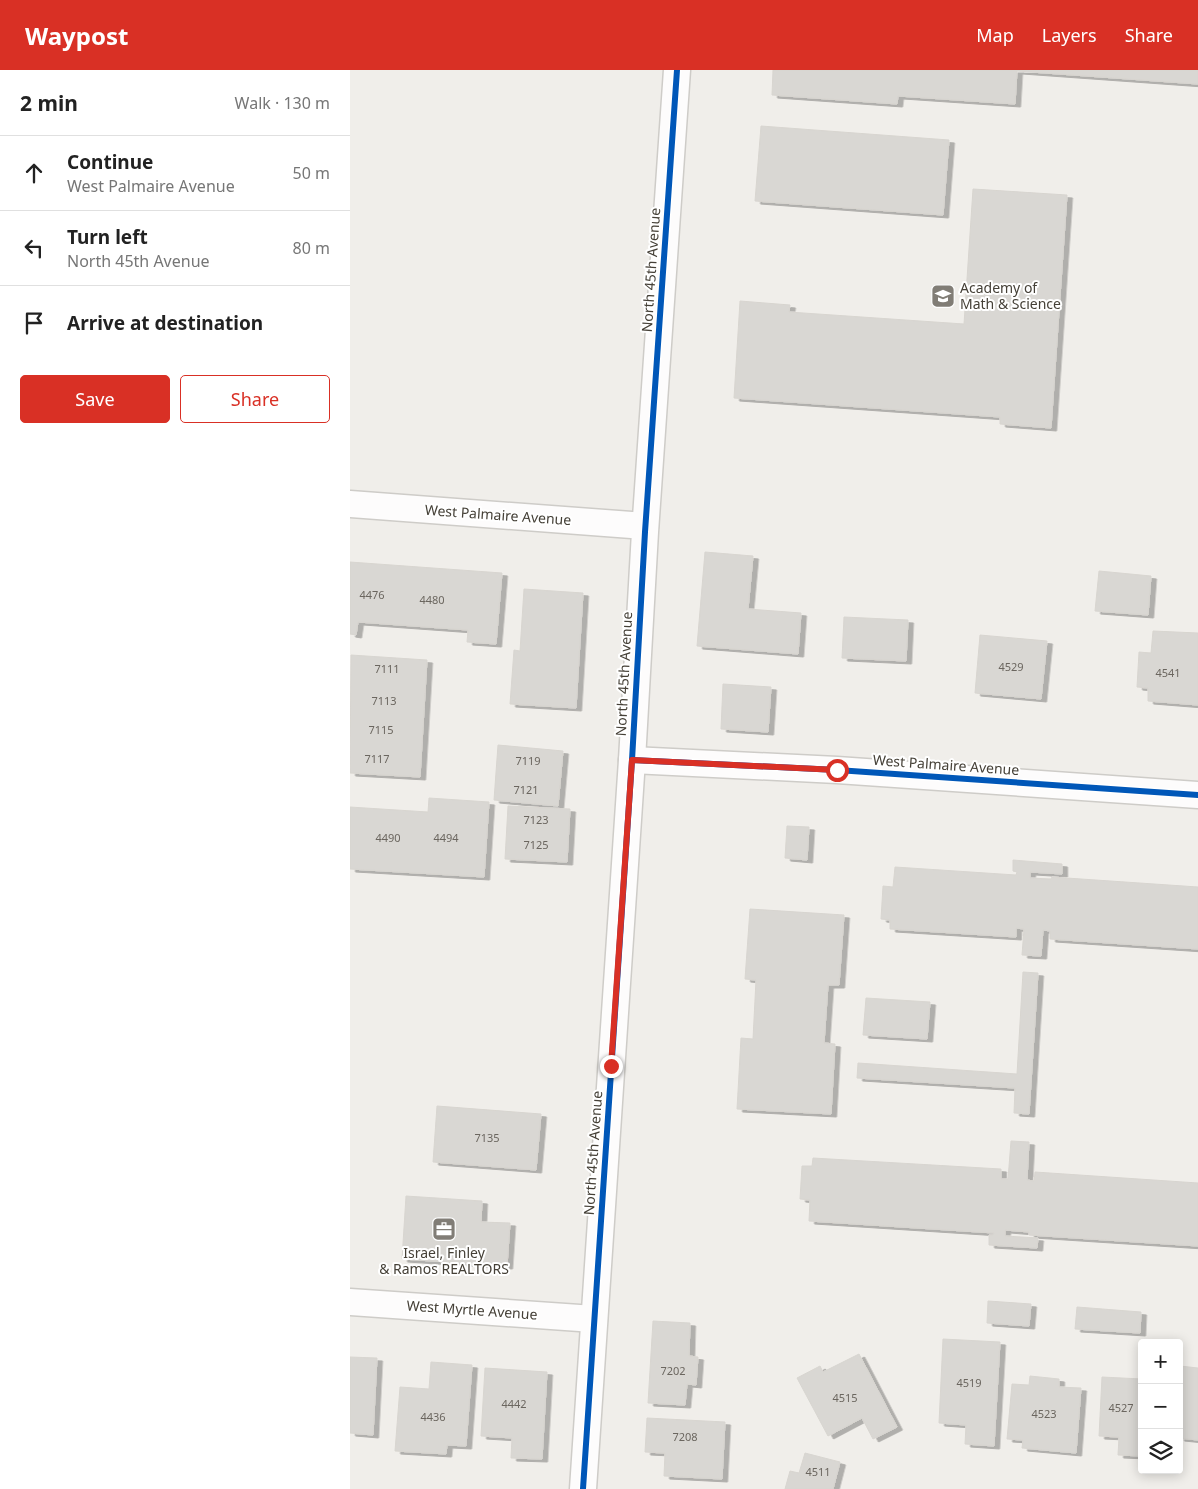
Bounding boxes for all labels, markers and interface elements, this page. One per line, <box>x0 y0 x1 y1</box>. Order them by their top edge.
text: Waypost <box>25 19 128 52</box>
text: Map <box>976 23 1014 47</box>
text: Layers <box>1042 23 1097 47</box>
text: Share <box>1125 23 1173 47</box>
text: 2 min <box>20 89 78 117</box>
text: Walk · 130 m <box>235 92 330 114</box>
text: Continue <box>67 149 153 175</box>
icon: ahead <box>20 159 48 187</box>
text: 50 m <box>293 162 330 184</box>
text: West Palmaire Avenue <box>67 175 235 197</box>
street label: North 45th Avenue <box>637 207 664 333</box>
text: Turn left <box>67 224 148 250</box>
icon: left <box>20 234 48 262</box>
text: 80 m <box>293 237 330 259</box>
text: North 45th Avenue <box>67 250 210 272</box>
place label: Academy of Math & Science <box>960 278 1061 313</box>
school or university icon: Academy of Math & Science <box>930 283 956 309</box>
icon: arrive <box>20 309 48 337</box>
text: Arrive at destination <box>67 310 263 336</box>
button: Save <box>20 375 170 423</box>
button: Share <box>180 375 330 423</box>
street label: West Palmaire Avenue <box>424 500 572 529</box>
house number: 4476 <box>359 587 385 602</box>
house number: 4480 <box>419 592 445 607</box>
street label: North 45th Avenue <box>611 611 636 737</box>
house number: 4529 <box>998 659 1024 674</box>
house number: 7111 <box>374 661 400 676</box>
house number: 4541 <box>1155 665 1181 680</box>
house number: 7113 <box>371 693 397 708</box>
house number: 7115 <box>368 722 394 737</box>
street label: West Palmaire Avenue <box>872 750 1020 779</box>
house number: 7117 <box>364 751 390 766</box>
house number: 7119 <box>515 753 541 768</box>
route start <box>826 759 849 782</box>
house number: 7121 <box>513 782 539 797</box>
house number: 7123 <box>523 812 549 827</box>
house number: 4490 <box>375 830 401 845</box>
house number: 4494 <box>433 830 459 845</box>
house number: 7125 <box>523 837 549 852</box>
route end <box>600 1055 623 1078</box>
street label: North 45th Avenue <box>579 1090 606 1216</box>
house number: 7135 <box>474 1130 500 1145</box>
office icon: Israel, Finley & Ramos REALTORS <box>431 1216 457 1242</box>
place label: Israel, Finley & Ramos REALTORS <box>379 1243 509 1278</box>
street label: West Myrtle Avenue <box>406 1295 538 1324</box>
map controls <box>1138 1339 1183 1474</box>
button: + <box>1138 1339 1183 1384</box>
house number: 7202 <box>660 1363 686 1378</box>
house number: 4519 <box>956 1375 982 1390</box>
button: − <box>1138 1384 1183 1429</box>
house number: 4515 <box>832 1390 858 1405</box>
house number: 4442 <box>501 1396 527 1411</box>
house number: 4527 <box>1108 1400 1134 1415</box>
house number: 4523 <box>1031 1406 1057 1421</box>
house number: 4436 <box>420 1409 446 1424</box>
house number: 7208 <box>672 1429 698 1444</box>
button: layers <box>1138 1429 1183 1474</box>
house number: 4511 <box>805 1464 831 1479</box>

